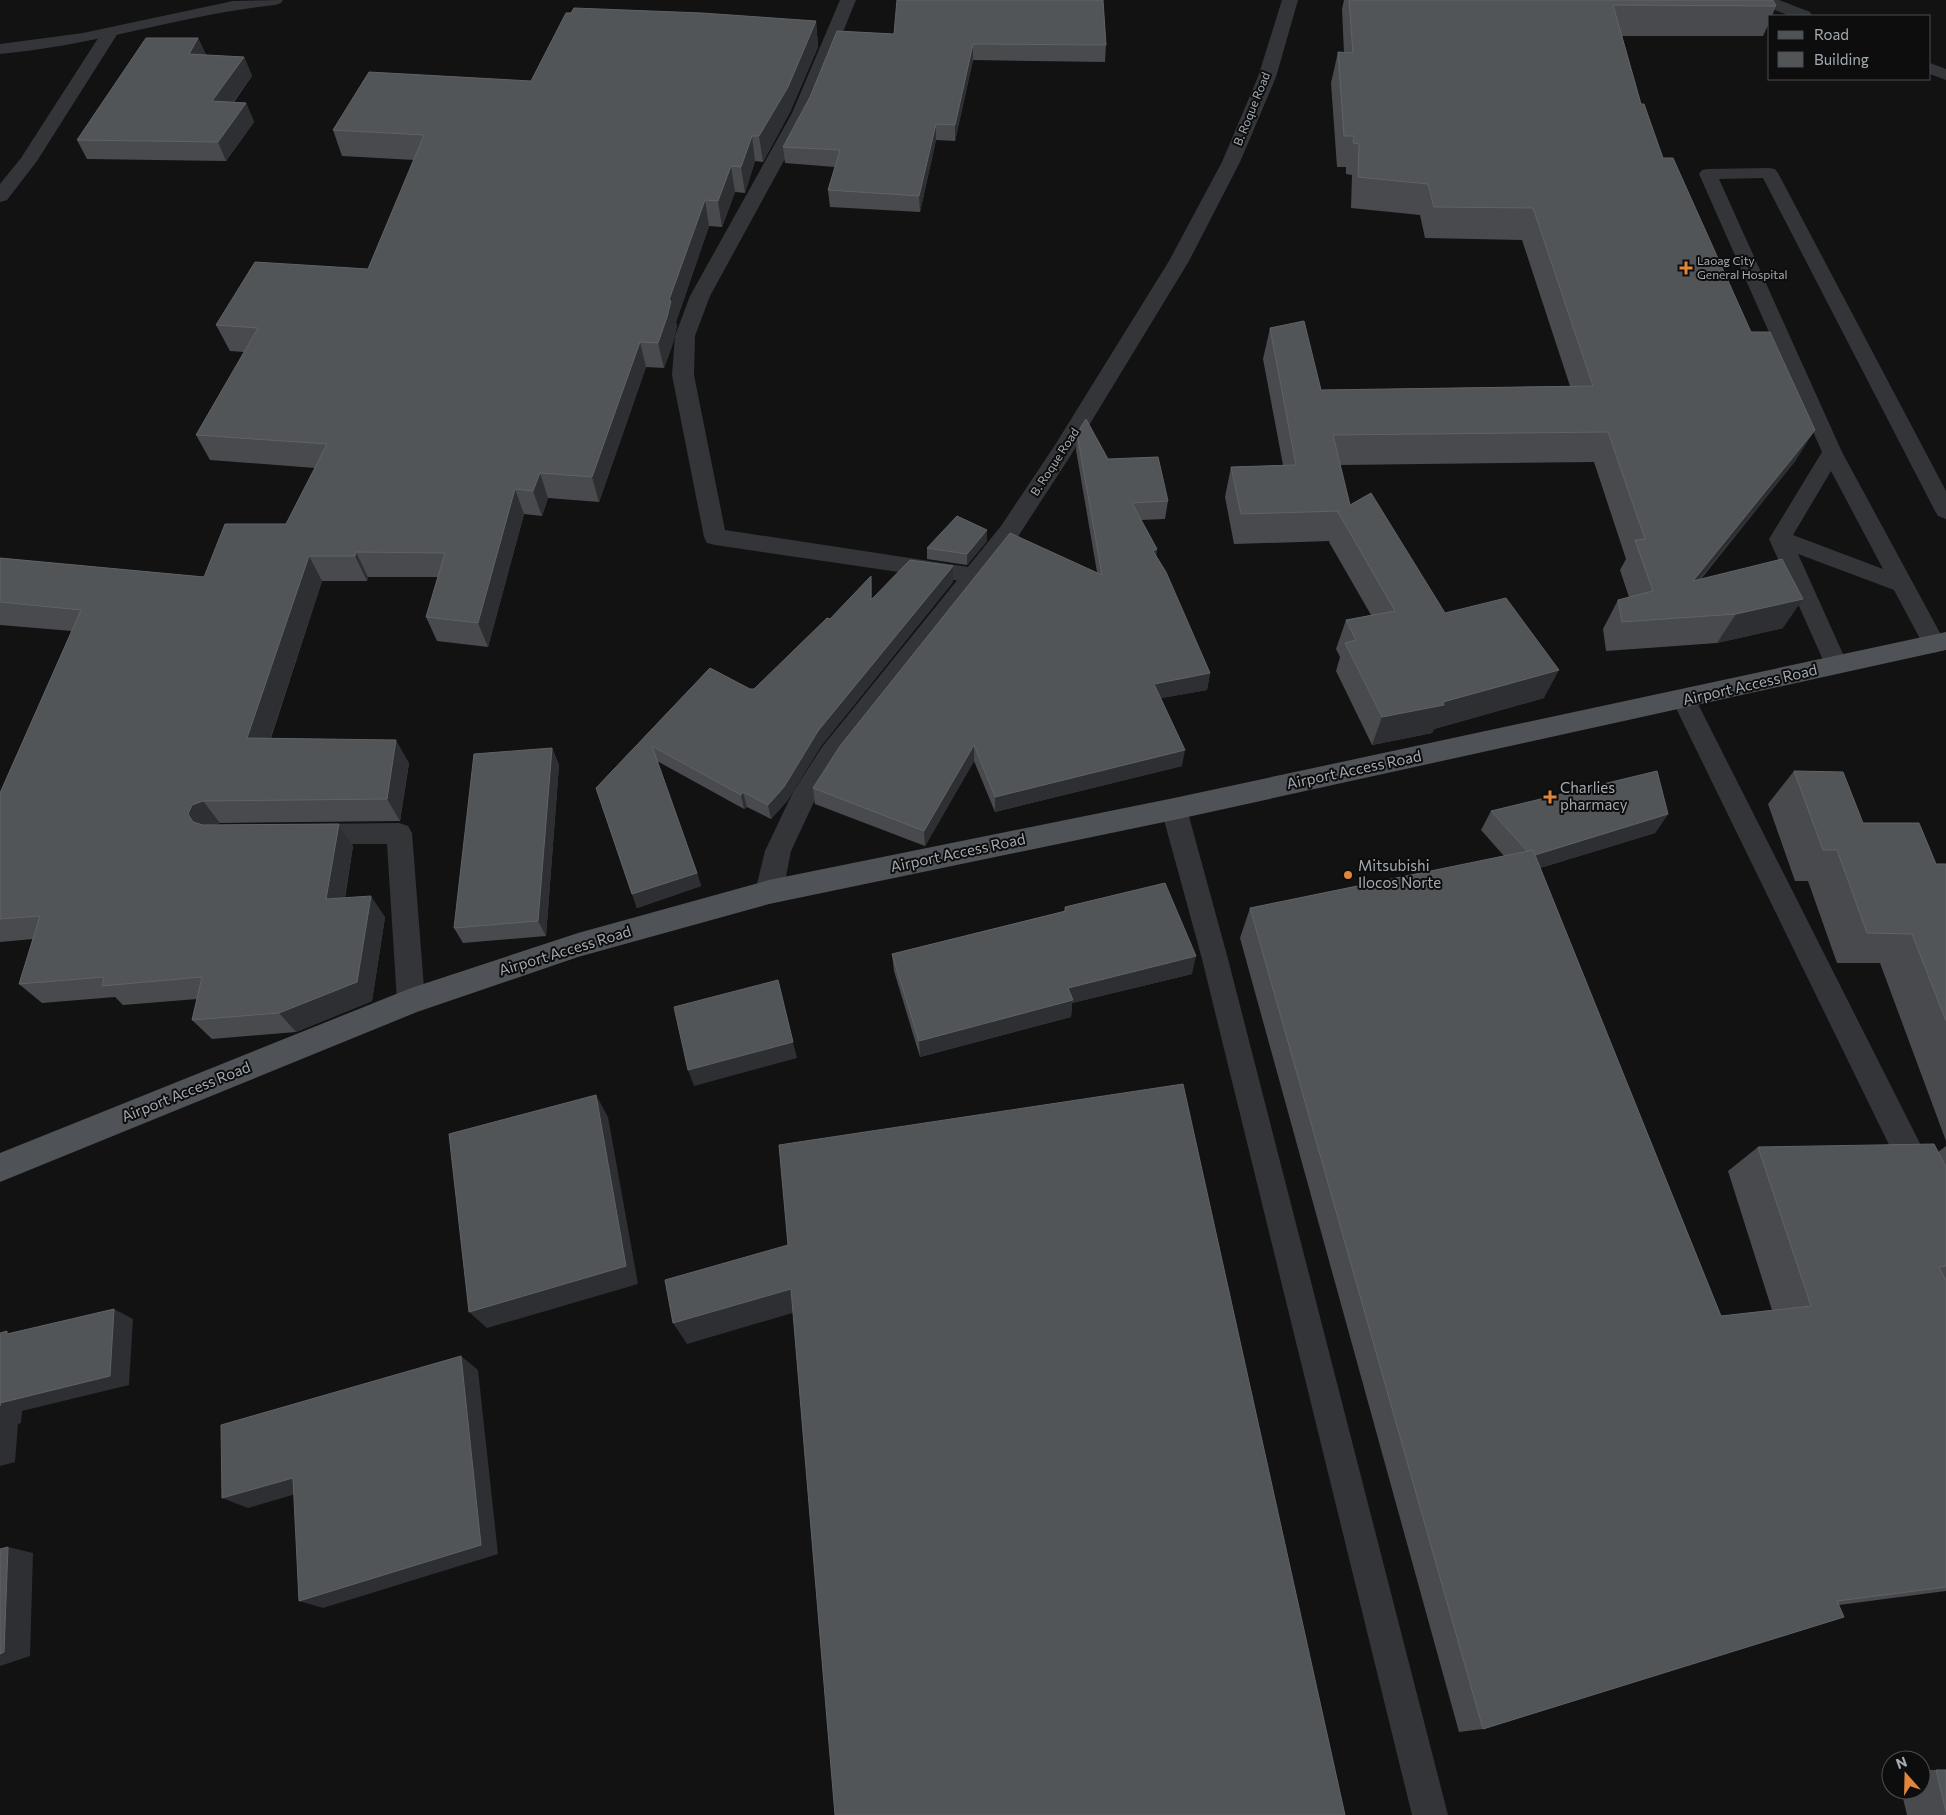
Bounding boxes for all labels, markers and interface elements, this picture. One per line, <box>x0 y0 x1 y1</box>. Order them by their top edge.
legend <box>1768 15 1931 80</box>
text: Road <box>1814 25 1849 43</box>
text: Building <box>1814 50 1869 68</box>
street label: B. Roque Road <box>1230 70 1272 147</box>
place label: Laoag City General Hospital <box>1697 253 1788 281</box>
marker: Laoag City General Hospital <box>1679 261 1693 275</box>
street label: B. Roque Road <box>1027 425 1081 498</box>
street label: Airport Access Road <box>1681 660 1819 708</box>
street label: Airport Access Road <box>1285 746 1423 792</box>
place label: Charlies pharmacy <box>1560 778 1628 813</box>
marker: Charlies pharmacy <box>1544 791 1556 803</box>
street label: Airport Access Road <box>889 829 1027 875</box>
place label: Mitsubishi Ilocos Norte <box>1358 856 1441 891</box>
marker: Mitsubishi Ilocos Norte <box>1342 869 1354 881</box>
street label: Airport Access Road <box>496 921 633 979</box>
street label: Airport Access Road <box>119 1057 253 1125</box>
north arrow <box>1881 1750 1931 1800</box>
text: N <box>1894 1753 1909 1772</box>

